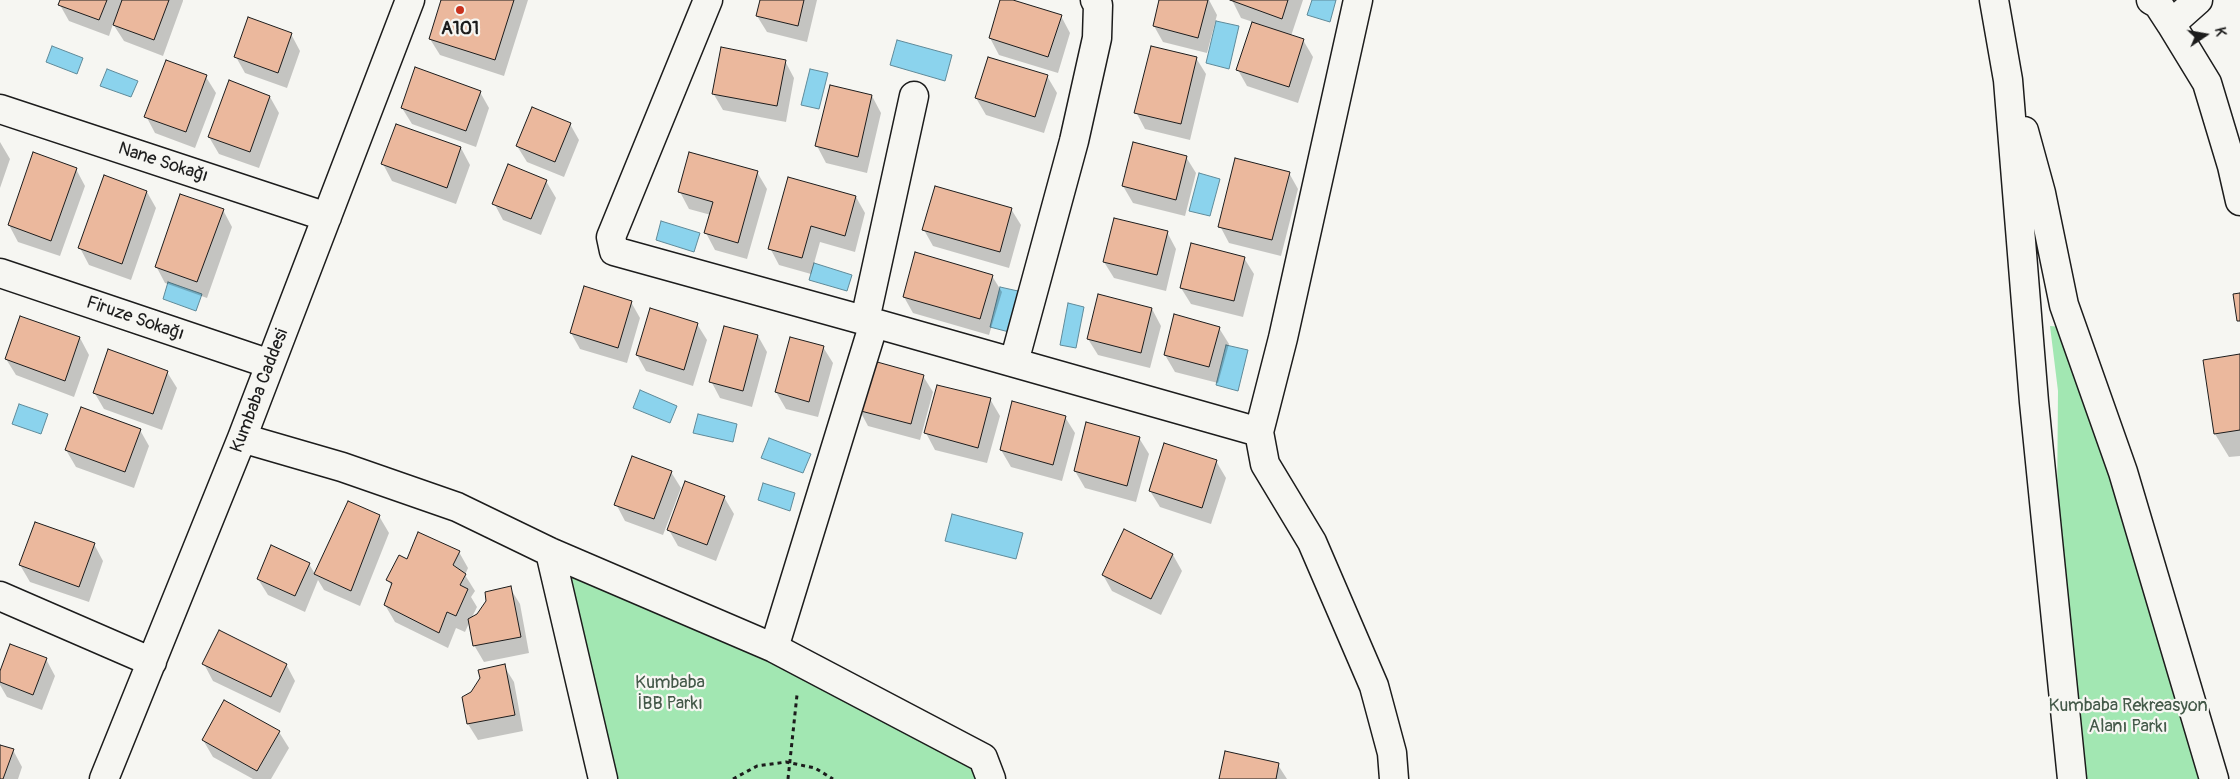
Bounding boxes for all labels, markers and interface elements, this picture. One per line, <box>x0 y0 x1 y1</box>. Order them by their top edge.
marker: A101 <box>454 4 466 16</box>
north arrow <box>2180 10 2230 60</box>
place label: A101 <box>441 18 479 40</box>
text: K <box>2211 26 2229 38</box>
street label: Nane Sokağı <box>115 138 211 188</box>
street label: Firuze Sokağı <box>83 292 187 346</box>
street label: Kumbaba Caddesi <box>226 326 294 456</box>
park label: Kumbaba İBB Parkı <box>635 672 705 714</box>
park label: Kumbaba Rekreasyon Alanı Parkı <box>2048 695 2208 738</box>

